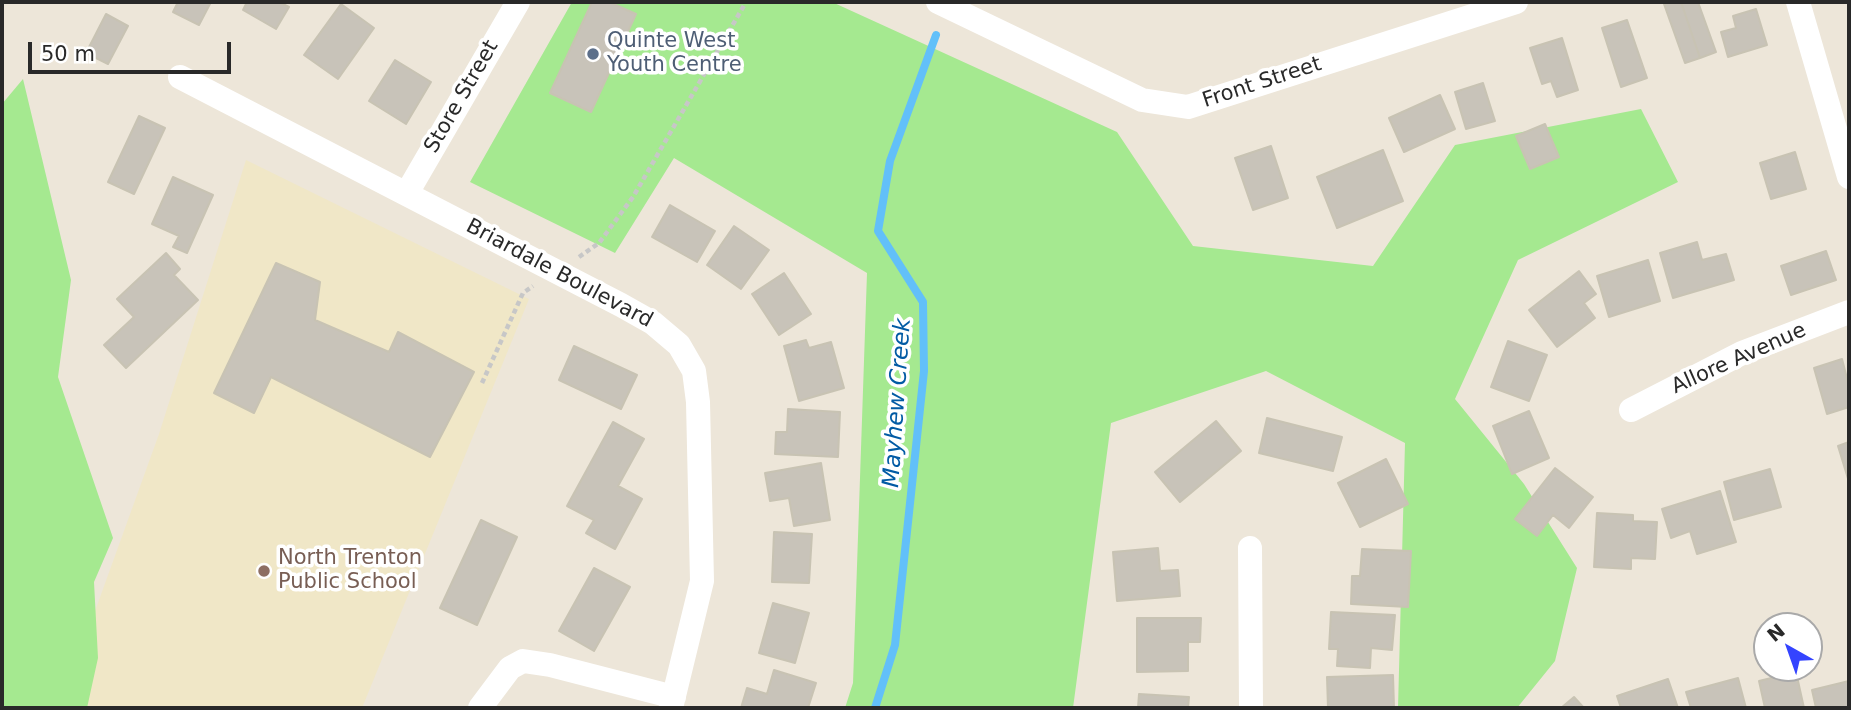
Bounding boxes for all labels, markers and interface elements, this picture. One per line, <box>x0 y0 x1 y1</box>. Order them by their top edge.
scale bar <box>32 28 234 72</box>
place label: Quinte West Youth Centre <box>607 29 742 79</box>
street label: Store Street <box>420 36 504 158</box>
text: 50 m <box>41 42 95 66</box>
marker: Quinte West Youth Centre <box>585 46 601 62</box>
street label: Front Street <box>1199 52 1325 114</box>
street label: Briardale Boulevard <box>461 214 657 334</box>
water label: Mayhew Creek <box>878 317 918 489</box>
street label: Allore Avenue <box>1668 318 1810 400</box>
place label: North Trenton Public School <box>278 546 422 596</box>
marker: North Trenton Public School <box>256 563 272 579</box>
north arrow <box>1753 612 1823 682</box>
text: N <box>1763 619 1789 646</box>

